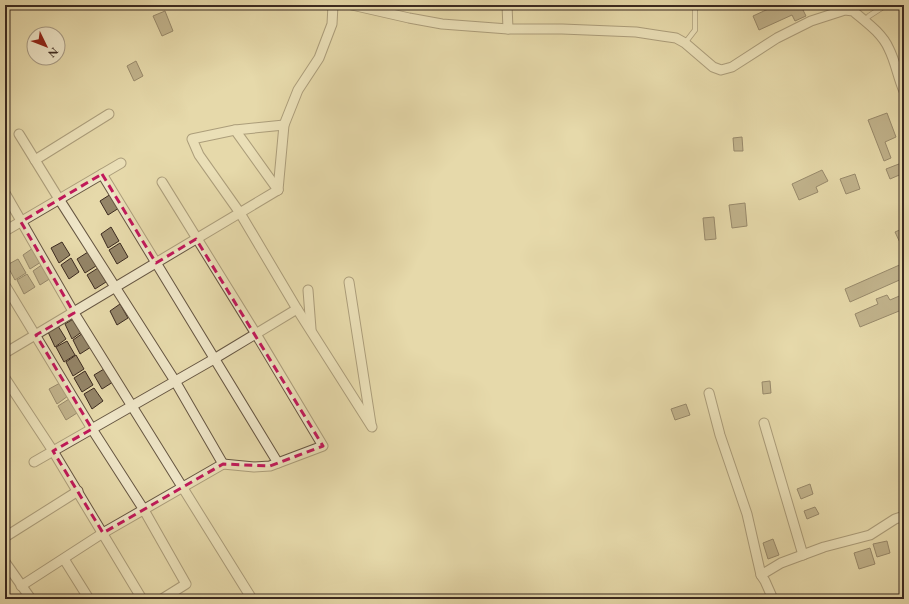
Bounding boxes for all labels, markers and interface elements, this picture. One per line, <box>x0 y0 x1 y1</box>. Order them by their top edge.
north arrow <box>26 26 66 66</box>
text: N <box>45 45 61 61</box>

